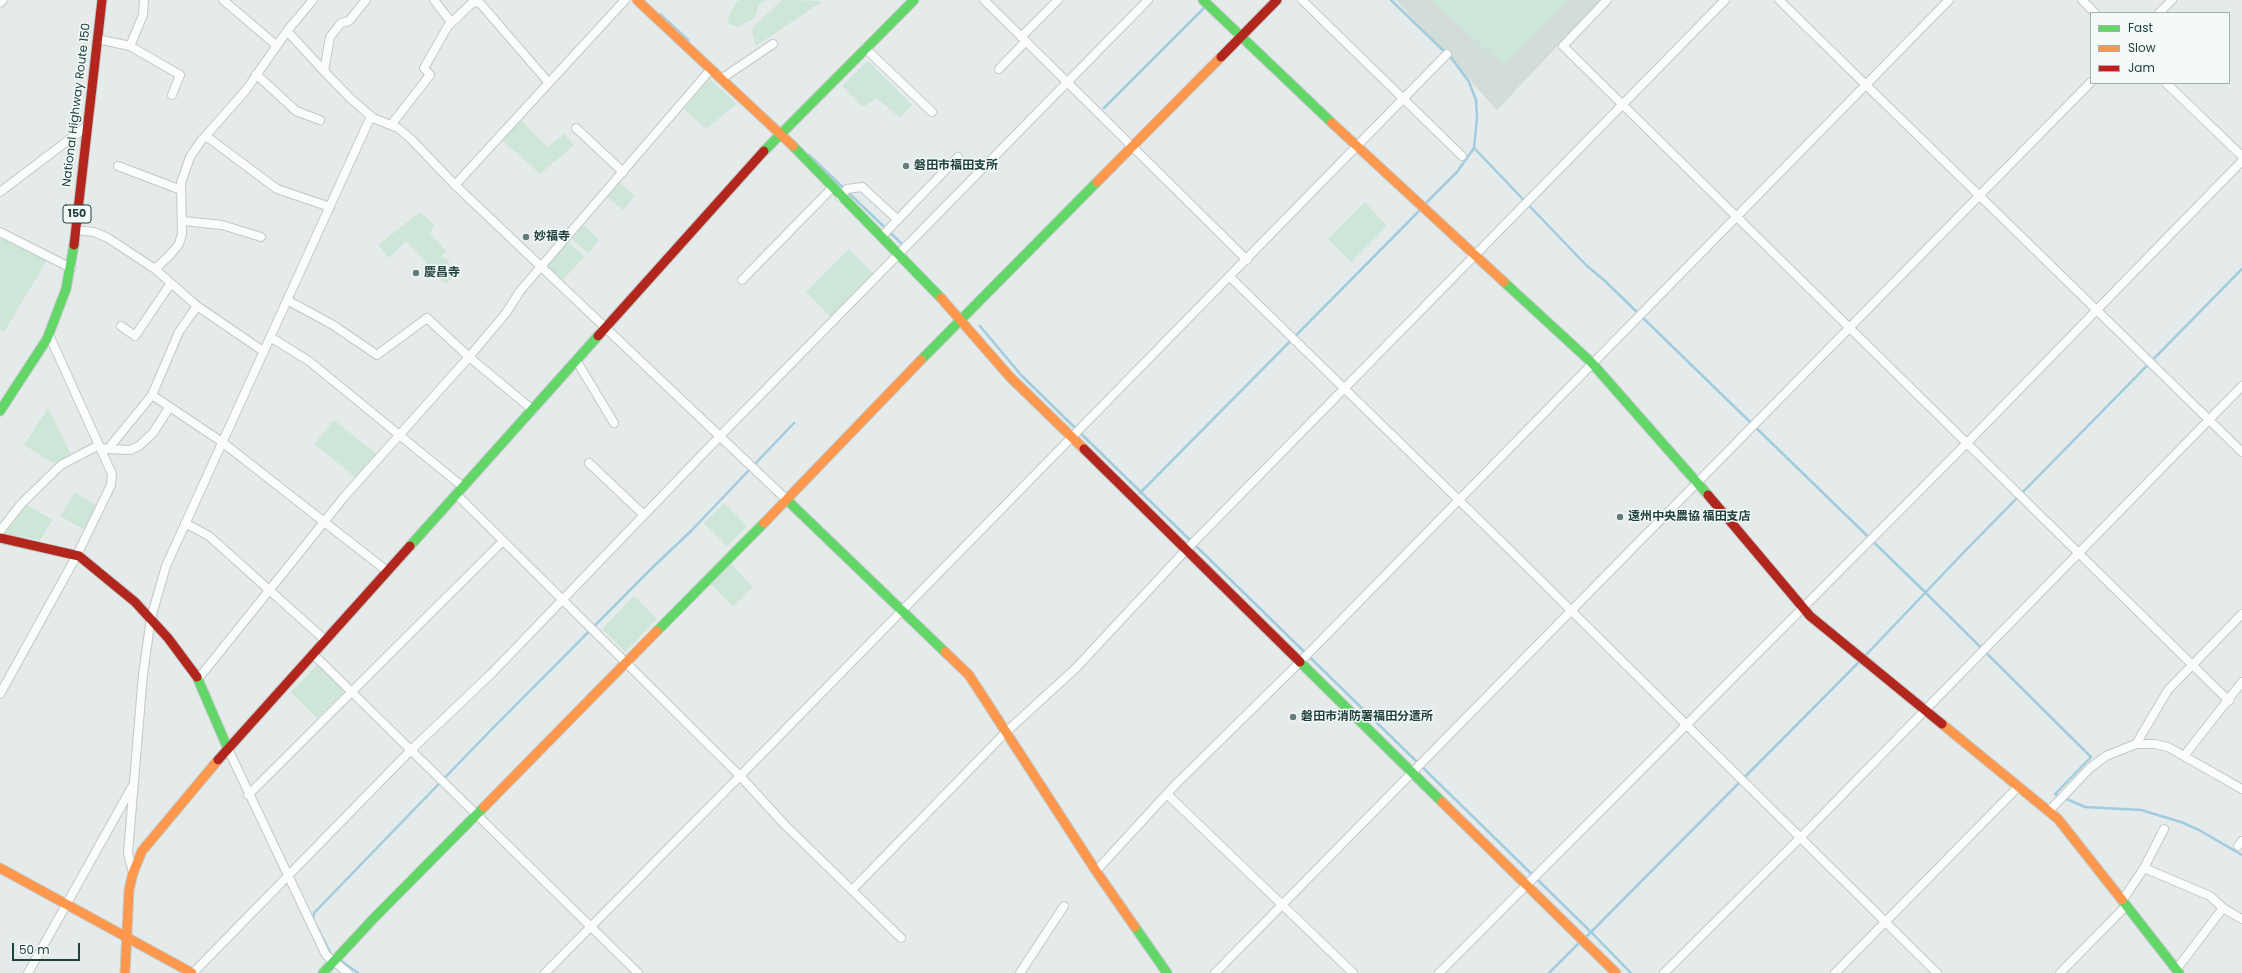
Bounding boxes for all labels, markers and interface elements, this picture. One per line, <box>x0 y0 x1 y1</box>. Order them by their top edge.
legend <box>2090 12 2230 84</box>
text: Fast <box>2128 19 2153 36</box>
street label: National Highway Route 150 <box>60 22 94 188</box>
text: Slow <box>2128 39 2156 56</box>
text: Jam <box>2128 59 2155 76</box>
place label: 磐田市福田支所 <box>914 159 998 173</box>
marker: 磐田市福田支所 <box>901 161 911 171</box>
road number: 150 <box>63 205 91 223</box>
place label: 妙福寺 <box>534 230 570 244</box>
marker: 妙福寺 <box>521 232 531 242</box>
place label: 慶昌寺 <box>424 266 460 280</box>
marker: 慶昌寺 <box>411 268 421 278</box>
place label: 遠州中央農協 福田支店 <box>1628 510 1751 524</box>
marker: 遠州中央農協 福田支店 <box>1615 512 1625 522</box>
place label: 磐田市消防署福田分遣所 <box>1301 710 1433 724</box>
marker: 磐田市消防署福田分遣所 <box>1288 712 1298 722</box>
scale bar <box>14 935 82 961</box>
text: 50 m <box>19 941 50 958</box>

